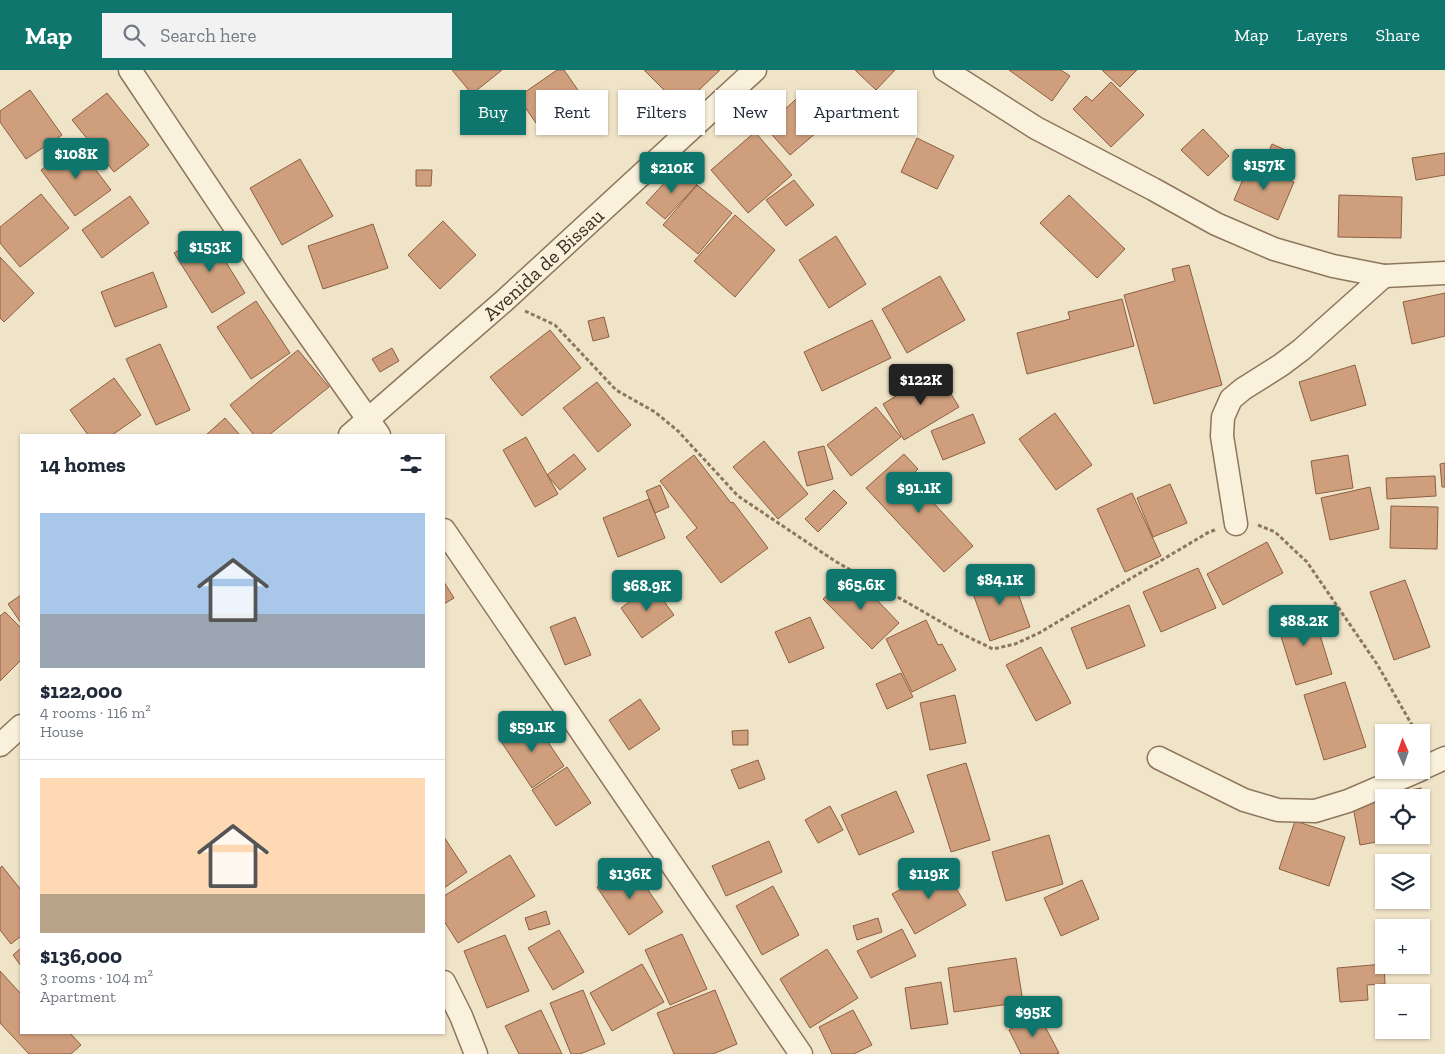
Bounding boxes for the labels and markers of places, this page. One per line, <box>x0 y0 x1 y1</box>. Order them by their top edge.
pin: $108K <box>41 138 111 180</box>
pin: $157K <box>1229 148 1299 191</box>
pin: $210K <box>637 152 707 194</box>
pin: $153K <box>175 230 245 273</box>
pin: $122K <box>886 364 956 406</box>
pin: $91.1K <box>878 472 960 514</box>
pin: $84.1K <box>959 564 1041 606</box>
pin: $65.6K <box>820 568 902 611</box>
pin: $68.9K <box>606 570 688 612</box>
pin: $88.2K <box>1263 604 1345 647</box>
pin: $59.1K <box>491 710 573 753</box>
pin: $136K <box>595 858 665 900</box>
pin: $119K <box>894 858 964 900</box>
pin: $95K <box>1003 996 1063 1038</box>

